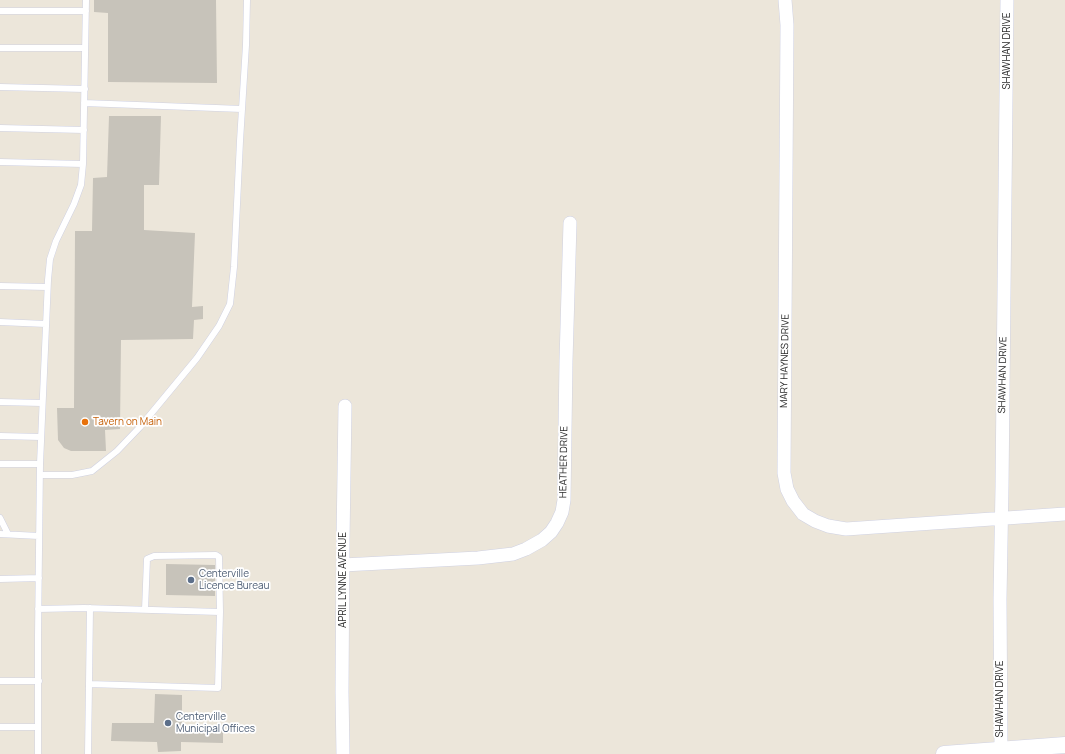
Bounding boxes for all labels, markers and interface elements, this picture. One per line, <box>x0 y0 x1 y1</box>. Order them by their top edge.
street label: SHAWHAN DRIVE <box>1001 12 1013 90</box>
street label: MARY HAYNES DRIVE <box>778 314 792 408</box>
street label: SHAWHAN DRIVE <box>996 336 1010 414</box>
place label: Tavern on Main <box>93 416 162 428</box>
marker: Tavern on Main <box>80 417 90 427</box>
street label: HEATHER DRIVE <box>557 426 571 498</box>
street label: APRIL LYNNE AVENUE <box>337 532 349 628</box>
place label: Centerville Licence Bureau <box>199 568 269 592</box>
marker: Centerville Licence Bureau <box>186 575 196 585</box>
street label: SHAWHAN DRIVE <box>994 660 1006 738</box>
place label: Centerville Municipal Offices <box>176 711 255 734</box>
marker: Centerville Municipal Offices <box>163 718 173 728</box>

